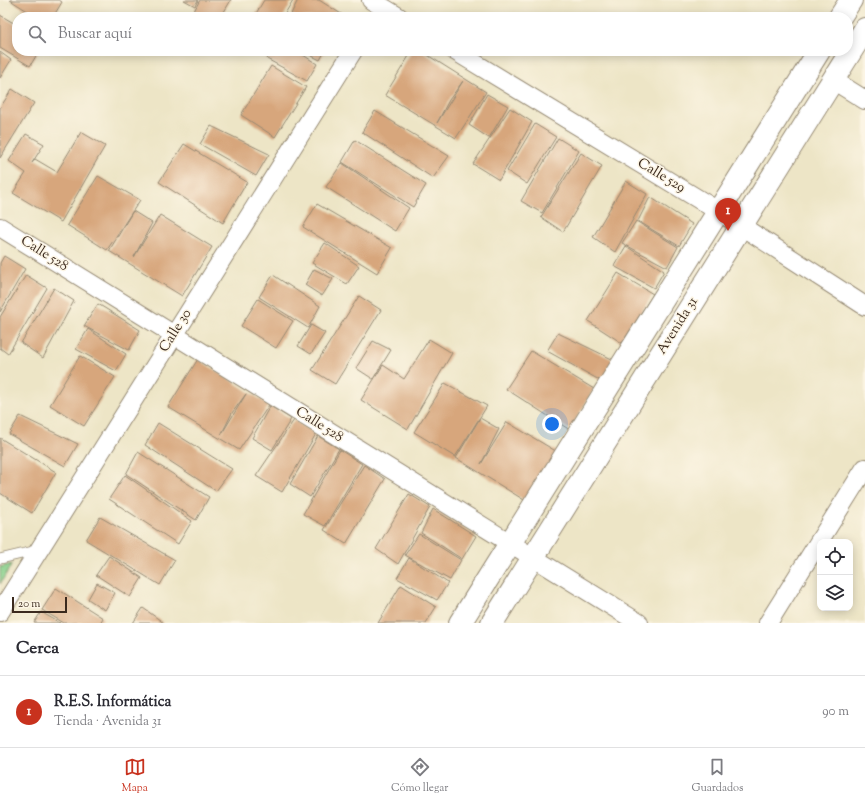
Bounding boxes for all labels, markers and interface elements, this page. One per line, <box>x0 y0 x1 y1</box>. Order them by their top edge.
search box <box>12 12 853 56</box>
icon: search <box>26 23 48 45</box>
text: Buscar aquí <box>58 24 132 45</box>
street label: Calle 529 <box>633 154 689 198</box>
pin: 1 <box>715 198 741 231</box>
street label: Calle 528 <box>16 231 72 277</box>
street label: Avenida 31 <box>653 293 704 358</box>
street label: Calle 30 <box>155 305 197 357</box>
street label: Calle 528 <box>291 402 347 448</box>
your location <box>542 414 562 434</box>
map controls <box>817 539 853 611</box>
button: locate <box>817 539 853 575</box>
button: layers <box>817 575 853 611</box>
scale bar <box>12 595 67 614</box>
text: 20 m <box>18 596 40 612</box>
text: Cerca <box>16 637 59 661</box>
text: R.E.S. Informática <box>54 692 171 713</box>
text: 1 <box>27 703 31 721</box>
text: 90 m <box>822 703 849 721</box>
text: Tienda · Avenida 31 <box>54 713 161 731</box>
tab: Mapa <box>122 756 148 796</box>
tab: Cómo llegar <box>391 756 448 796</box>
tab: Guardados <box>691 756 743 796</box>

